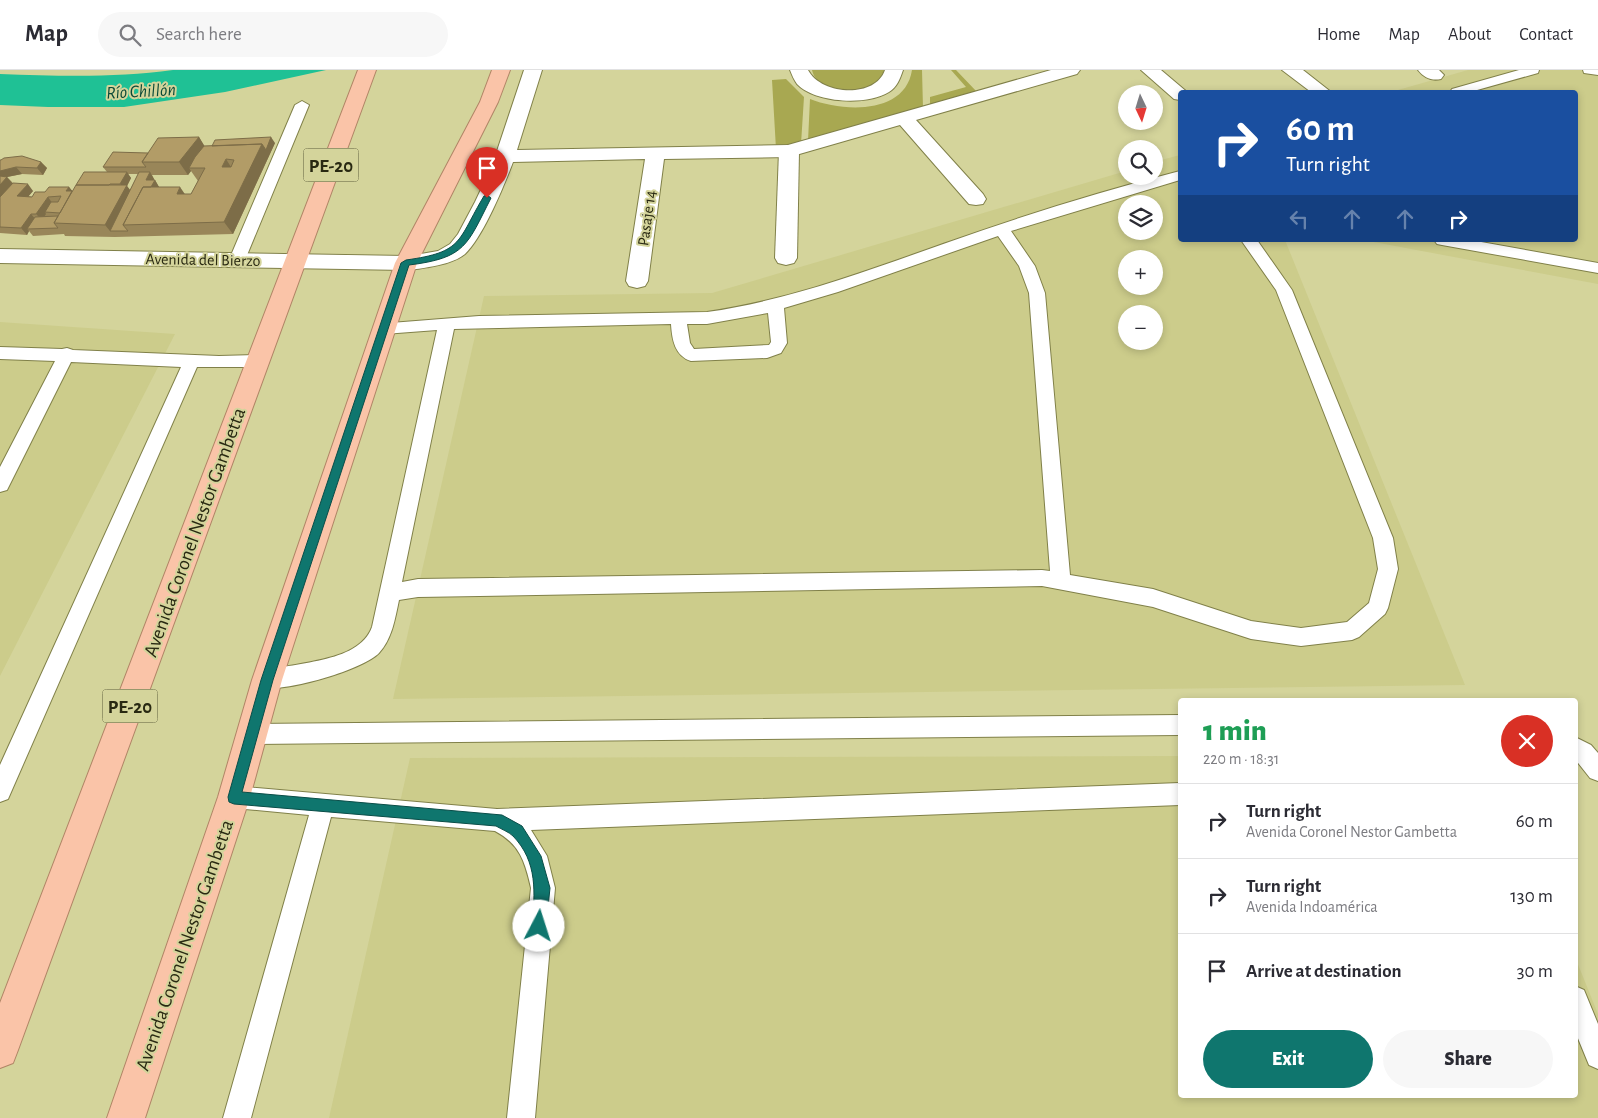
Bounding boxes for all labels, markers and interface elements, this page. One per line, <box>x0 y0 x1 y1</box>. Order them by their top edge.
search box <box>98 12 448 57</box>
icon: search <box>116 21 144 49</box>
text: Map <box>25 22 68 46</box>
text: Search here <box>156 25 242 44</box>
text: Home <box>1317 26 1360 44</box>
text: Map <box>1388 26 1420 44</box>
text: About <box>1448 26 1491 44</box>
text: Contact <box>1519 26 1573 44</box>
water label: Río Chillón <box>106 81 176 103</box>
north arrow <box>1118 85 1162 130</box>
map controls <box>1118 85 1163 350</box>
icon: right <box>1203 110 1268 175</box>
text: 60 m <box>1286 112 1355 147</box>
button: search <box>1118 140 1163 185</box>
pin <box>466 147 508 198</box>
road number: PE-20 <box>304 148 358 182</box>
text: Turn right <box>1286 153 1370 175</box>
icon: arrive <box>473 154 501 182</box>
street label: Pasaje 14 <box>635 189 660 247</box>
button: layers <box>1118 195 1163 240</box>
icon: left <box>1285 205 1313 233</box>
icon: ahead <box>1338 205 1366 233</box>
icon: ahead <box>1391 205 1419 233</box>
icon: right <box>1444 205 1472 233</box>
button: + <box>1118 250 1163 295</box>
street label: Avenida del Bierzo <box>145 251 261 269</box>
button: − <box>1118 305 1163 350</box>
street label: Avenida Coronel Nestor Gambetta <box>140 405 249 660</box>
road number: PE-20 <box>102 690 158 722</box>
button: close <box>1501 715 1553 767</box>
text: 1 min <box>1203 716 1267 746</box>
text: 220 m · 18:31 <box>1203 751 1279 767</box>
text: Turn right <box>1246 802 1321 821</box>
icon: right <box>1203 807 1231 835</box>
text: 60 m <box>1516 812 1553 831</box>
street label: Avenida Coronel Nestor Gambetta <box>133 817 237 1073</box>
text: Avenida Coronel Nestor Gambetta <box>1246 824 1457 840</box>
text: Turn right <box>1246 877 1321 896</box>
icon: right <box>1203 882 1231 910</box>
text: 130 m <box>1510 887 1553 906</box>
position arrow <box>512 899 564 951</box>
text: Avenida Indoamérica <box>1246 899 1378 915</box>
icon: arrive <box>1203 957 1231 985</box>
text: Arrive at destination <box>1246 962 1402 981</box>
text: 30 m <box>1517 962 1553 981</box>
button: Exit <box>1203 1030 1373 1088</box>
button: Share <box>1383 1030 1553 1088</box>

